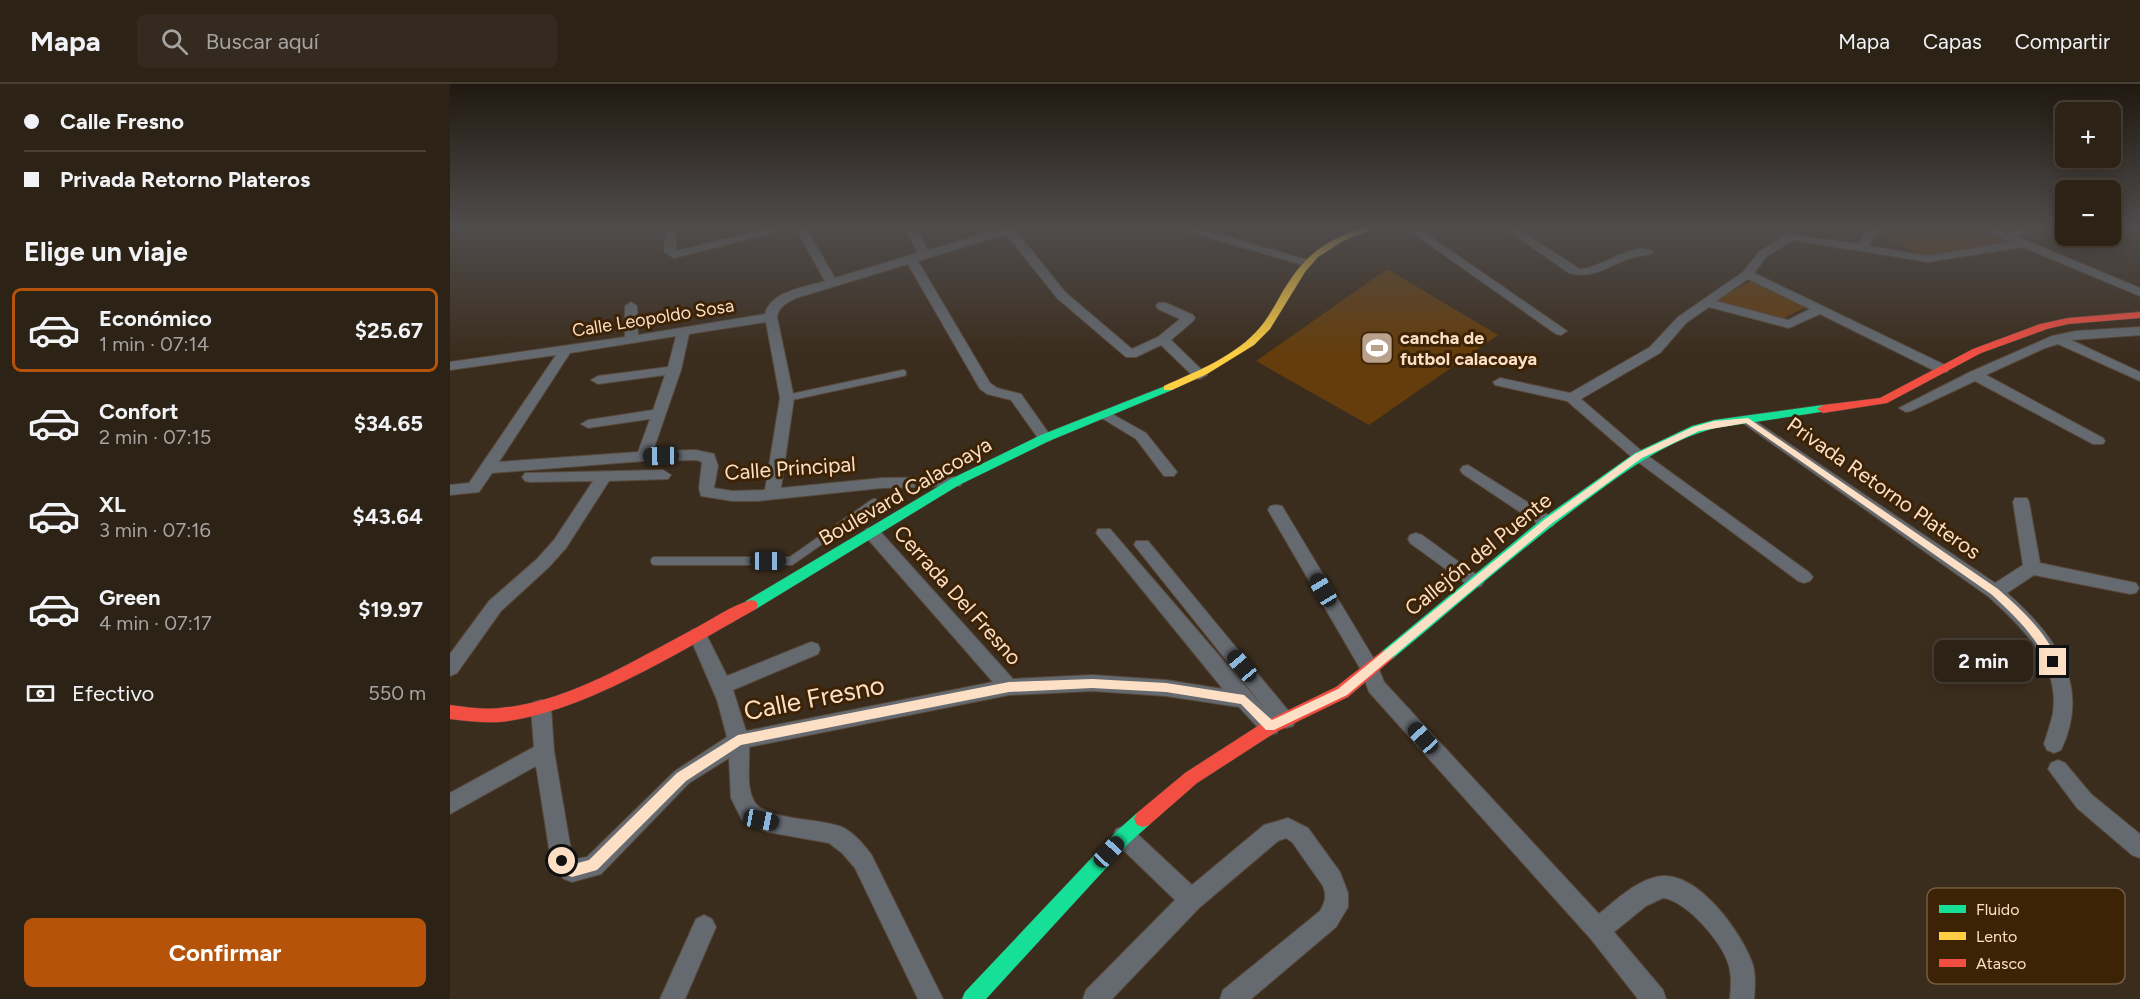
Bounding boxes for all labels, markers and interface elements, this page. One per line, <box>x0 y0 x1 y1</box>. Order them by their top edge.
search box <box>137 14 557 68</box>
text: Mapa <box>30 24 101 58</box>
icon: search <box>158 25 191 58</box>
text: Buscar aquí <box>206 28 319 55</box>
text: Mapa <box>1838 29 1890 54</box>
text: Capas <box>1923 29 1982 54</box>
text: Compartir <box>2015 29 2110 54</box>
map controls <box>2055 102 2121 246</box>
button: + <box>2055 102 2121 168</box>
text: Calle Fresno <box>60 108 184 135</box>
text: Privada Retorno Plateros <box>60 166 310 193</box>
button: − <box>2055 180 2121 246</box>
text: Elige un viaje <box>24 235 188 268</box>
street label: Calle Leopoldo Sosa <box>571 294 735 342</box>
icon: car <box>27 303 81 357</box>
text: Económico <box>99 305 212 332</box>
text: $25.67 <box>355 317 423 344</box>
place label: cancha de futbol calacoaya <box>1400 327 1537 370</box>
sports icon: cancha de futbol calacoaya <box>1359 330 1395 366</box>
text: 1 min · 07:14 <box>99 332 209 356</box>
icon: car <box>27 396 81 450</box>
text: Confort <box>99 398 179 425</box>
text: $34.65 <box>354 410 423 437</box>
street label: Privada Retorno Plateros <box>1782 412 1986 564</box>
text: 2 min · 07:15 <box>99 425 211 449</box>
street label: Boulevard Calacoaya <box>814 431 996 551</box>
car <box>643 447 679 465</box>
street label: Calle Principal <box>724 451 856 485</box>
street label: Callejón del Puente <box>1400 487 1556 621</box>
icon: car <box>27 489 81 543</box>
text: XL <box>99 491 126 518</box>
text: $43.64 <box>353 503 423 530</box>
text: 3 min · 07:16 <box>99 518 211 542</box>
street label: Cerrada Del Fresno <box>889 520 1027 670</box>
car <box>750 552 786 570</box>
car <box>1306 570 1340 610</box>
icon: car <box>27 582 81 636</box>
text: Green <box>99 584 161 611</box>
text: $19.97 <box>358 596 423 623</box>
text: 4 min · 07:17 <box>99 611 212 635</box>
callout: 2 min <box>1933 641 2032 683</box>
car <box>1224 646 1260 686</box>
route end <box>2039 648 2066 675</box>
text: 2 min <box>1958 649 2009 673</box>
street label: Calle Fresno <box>741 669 887 727</box>
icon: cash <box>24 677 57 710</box>
text: Efectivo <box>72 680 154 707</box>
text: 550 m <box>368 681 426 705</box>
car <box>1404 719 1442 757</box>
car <box>742 808 780 832</box>
car <box>1090 833 1128 871</box>
route start <box>548 847 575 874</box>
legend <box>1927 888 2125 984</box>
text: Fluido <box>1976 900 2020 919</box>
button: Confirmar <box>24 918 426 987</box>
text: Lento <box>1976 927 2017 946</box>
text: Atasco <box>1976 954 2026 973</box>

